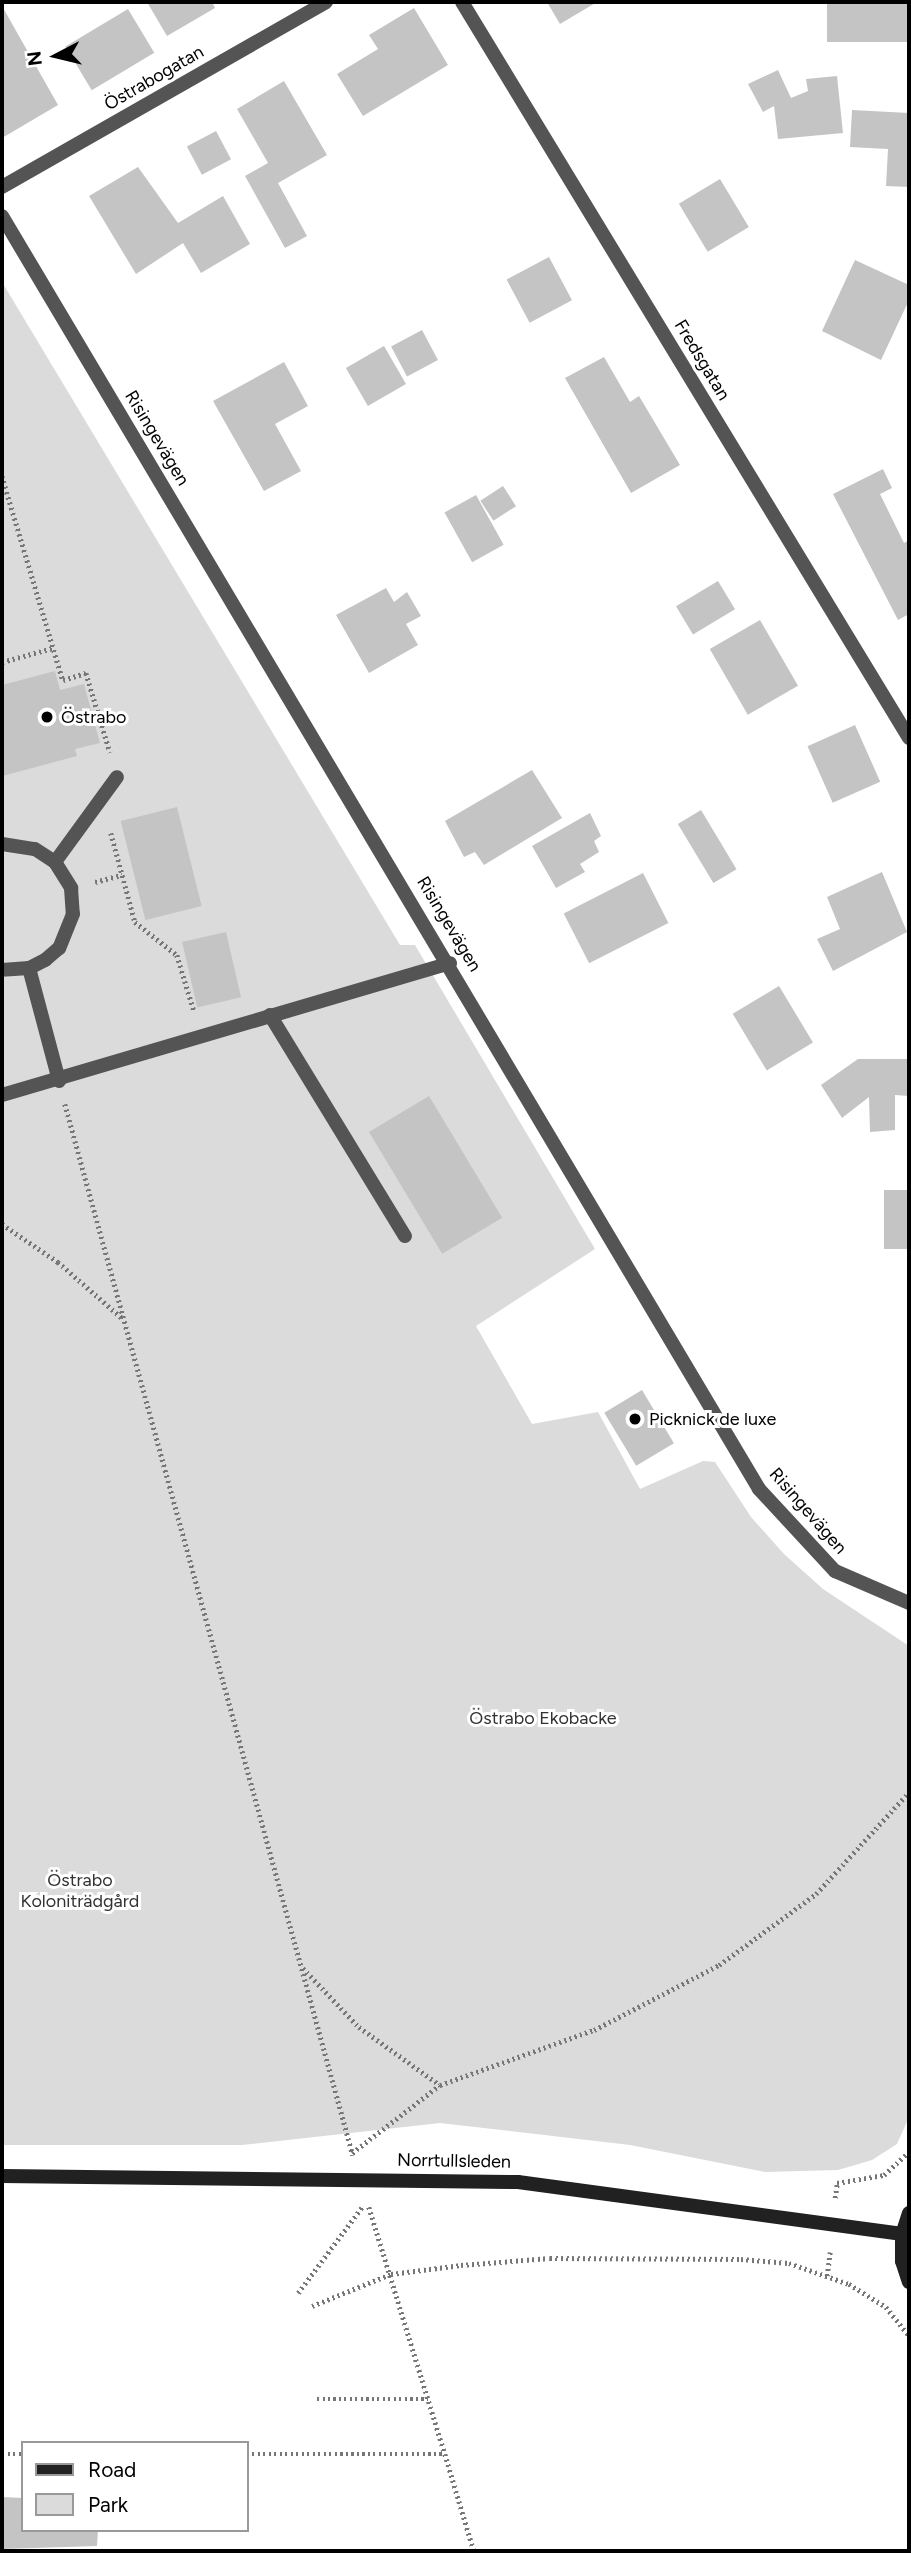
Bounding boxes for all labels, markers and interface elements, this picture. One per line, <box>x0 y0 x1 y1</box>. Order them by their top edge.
north arrow <box>21 21 91 91</box>
street label: Östrabogatan <box>100 41 208 115</box>
text: N <box>22 50 47 67</box>
street label: Fredsgatan <box>670 316 734 404</box>
street label: Risingevägen <box>120 387 194 489</box>
place label: Östrabo <box>61 706 126 728</box>
marker: Östrabo <box>39 709 55 725</box>
street label: Risingevägen <box>412 873 486 975</box>
place label: Picknick de luxe <box>649 1408 776 1430</box>
marker: Picknick de luxe <box>627 1411 643 1427</box>
street label: Risingevägen <box>765 1463 851 1559</box>
park label: Östrabo Ekobacke <box>469 1707 617 1729</box>
park label: Östrabo Koloniträdgård <box>21 1870 139 1912</box>
street label: Norrtullsleden <box>397 2149 511 2173</box>
legend <box>21 2441 248 2532</box>
text: Road <box>88 2457 136 2482</box>
text: Park <box>88 2492 128 2517</box>

